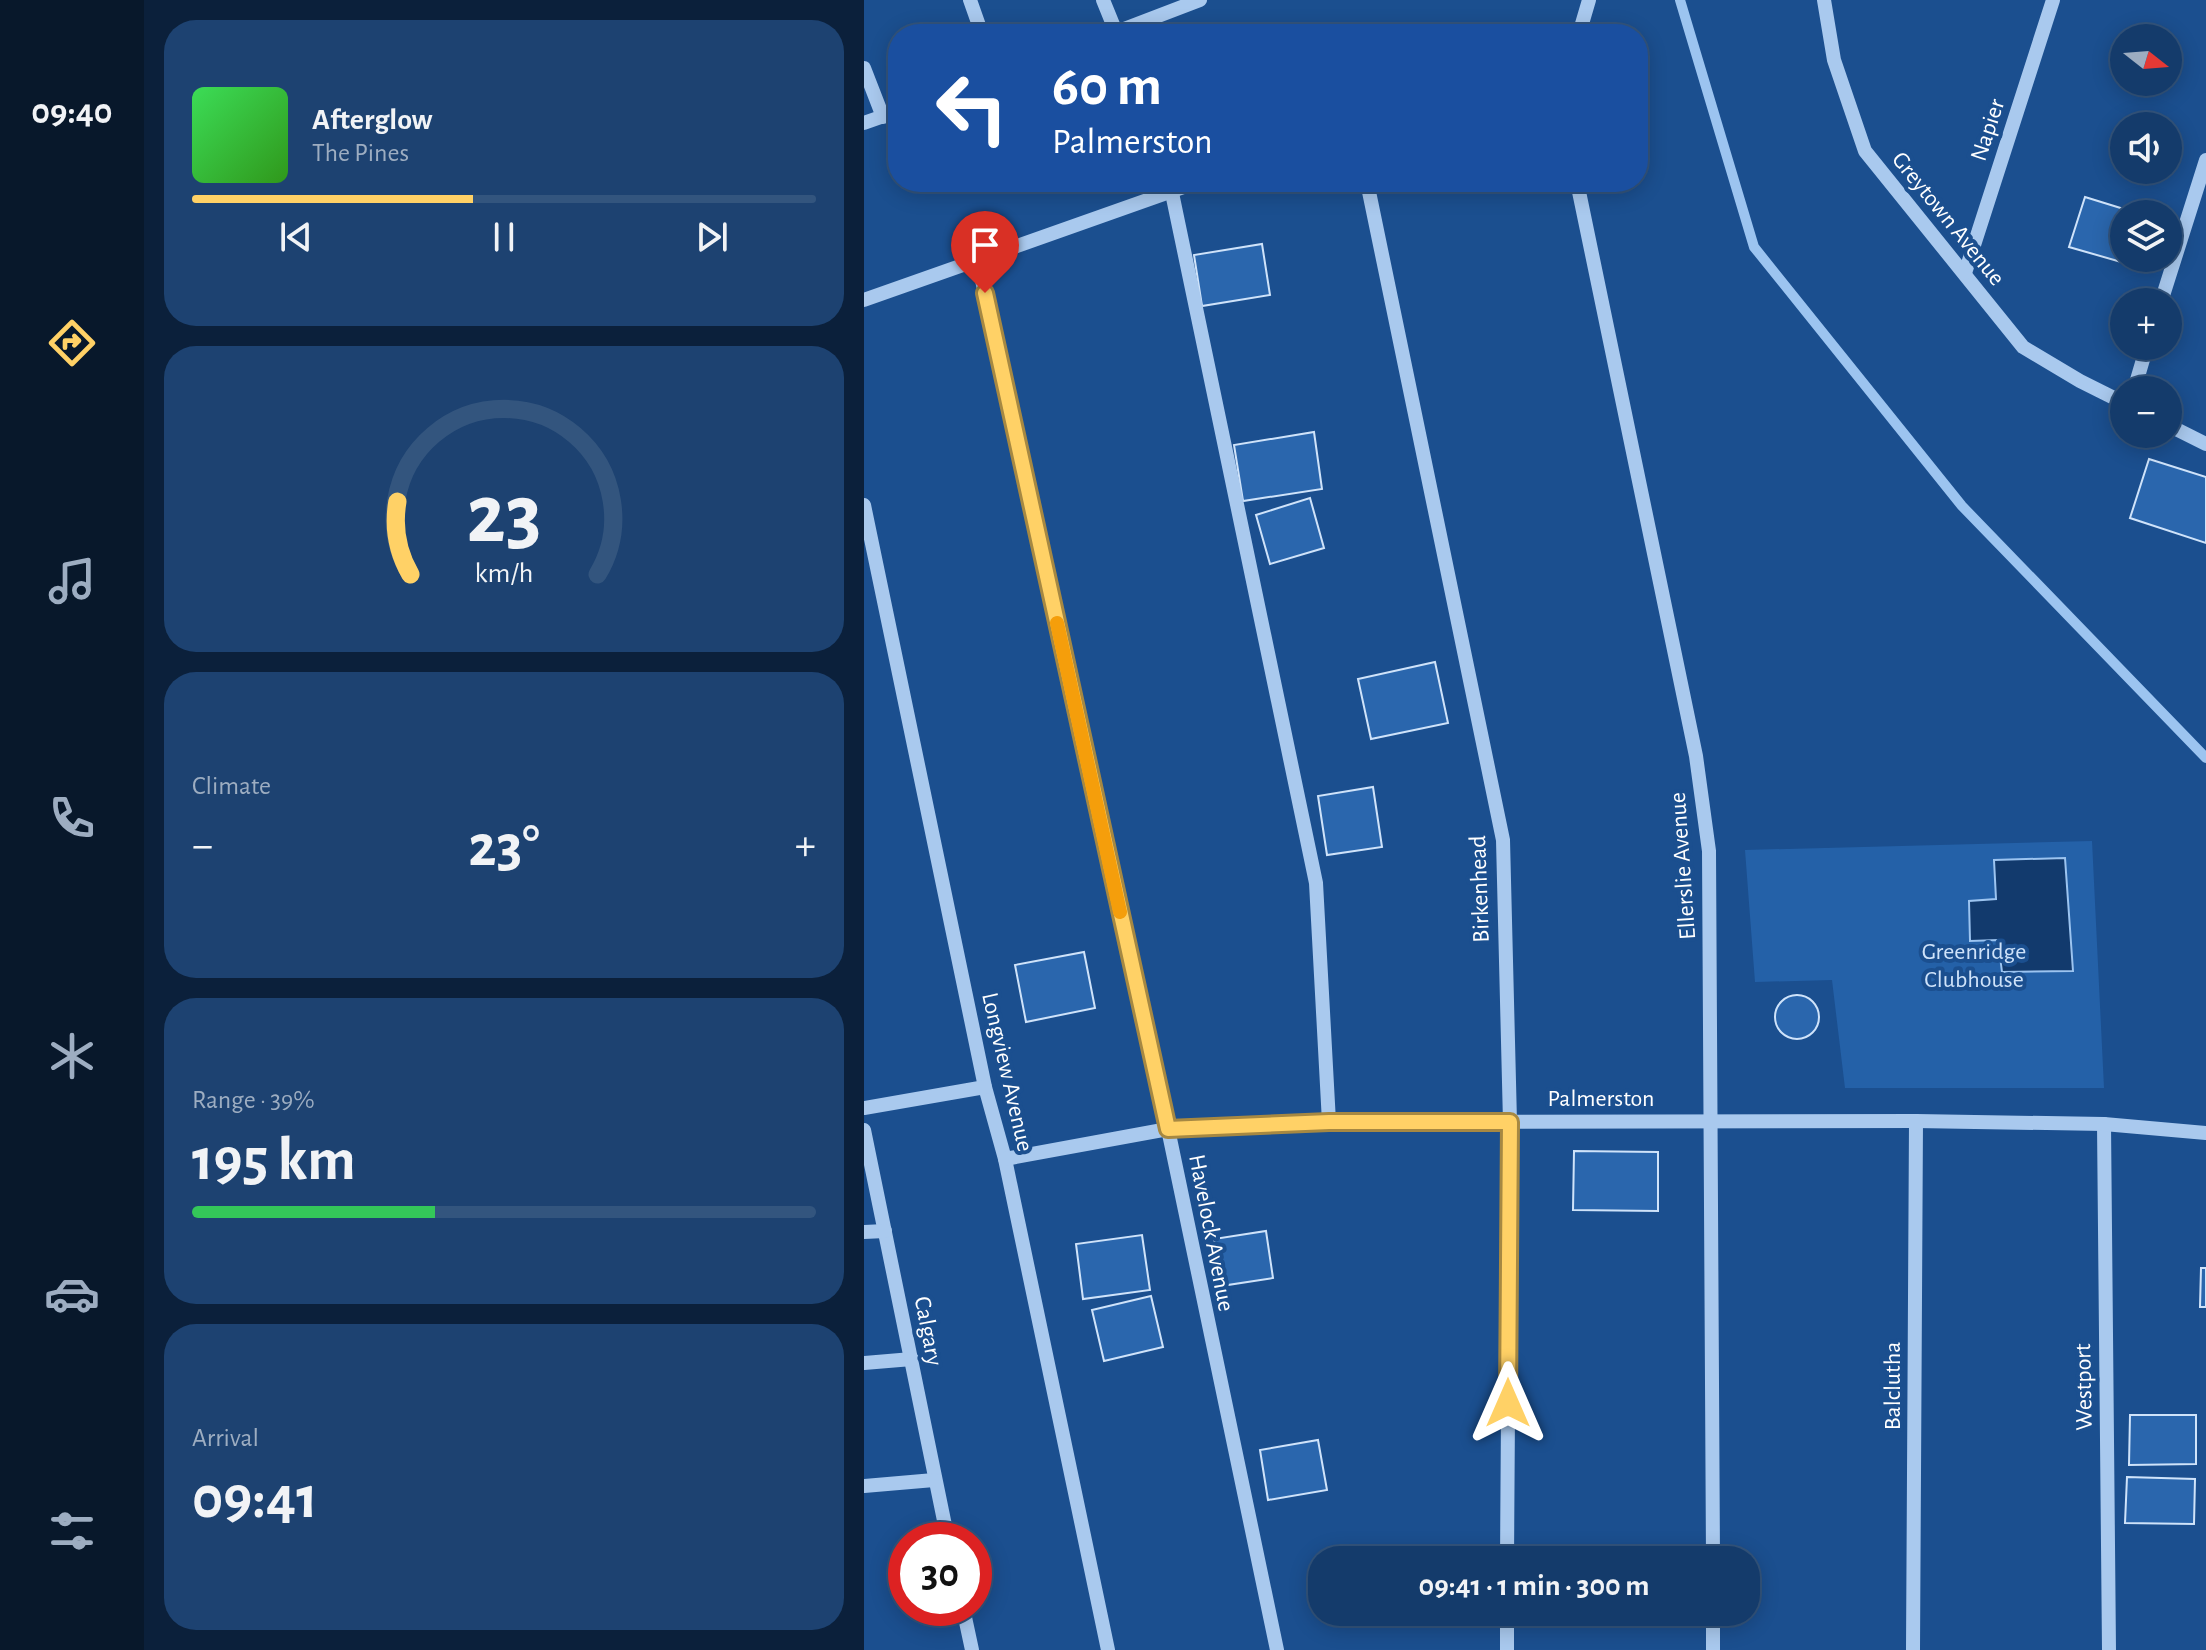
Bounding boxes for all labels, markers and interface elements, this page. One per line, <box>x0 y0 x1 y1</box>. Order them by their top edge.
north arrow <box>2110 24 2182 96</box>
map controls <box>2110 24 2182 448</box>
icon: left <box>920 56 1024 160</box>
text: 60 m <box>1052 59 1162 115</box>
text: 09:40 <box>31 94 113 130</box>
street label: Napier <box>1967 96 2009 164</box>
text: Afterglow <box>312 105 433 135</box>
button: sound <box>2110 112 2182 184</box>
text: Palmerston <box>1052 124 1213 160</box>
text: The Pines <box>312 140 409 166</box>
street label: Greytown Avenue <box>1887 148 2009 290</box>
button: layers <box>2110 200 2182 272</box>
pin <box>951 211 1019 293</box>
icon: previous <box>274 215 318 259</box>
icon: pause <box>482 215 526 259</box>
icon: next <box>690 215 734 259</box>
icon: arrive <box>963 223 1007 267</box>
button: + <box>2110 288 2182 360</box>
icon: directions <box>44 315 100 371</box>
button: − <box>2110 376 2182 448</box>
text: 23 <box>466 474 542 558</box>
icon: music <box>44 553 100 609</box>
text: km/h <box>475 559 533 588</box>
text: Climate <box>192 773 271 799</box>
icon: phone <box>44 790 100 846</box>
street label: Ellerslie Avenue <box>1666 791 1700 941</box>
text: 23° <box>468 817 540 877</box>
text: − <box>192 824 213 868</box>
text: + <box>795 824 816 868</box>
street label: Birkenhead <box>1466 835 1494 943</box>
park label: Greenridge Clubhouse <box>1922 940 2026 992</box>
street label: Longview Avenue <box>977 990 1037 1154</box>
icon: climate <box>44 1028 100 1084</box>
text: Range · 39% <box>192 1087 315 1113</box>
street label: Palmerston <box>1547 1087 1655 1111</box>
text: 195 km <box>192 1131 356 1191</box>
street label: Havelock Avenue <box>1184 1152 1238 1314</box>
icon: car <box>44 1266 100 1322</box>
street label: Calgary <box>910 1294 946 1368</box>
street label: Balclutha <box>1881 1342 1905 1430</box>
street label: Westport <box>2071 1343 2097 1431</box>
position arrow <box>1466 1361 1550 1445</box>
text: Arrival <box>192 1425 259 1451</box>
text: 09:41 <box>192 1469 318 1529</box>
icon: filters <box>44 1503 100 1559</box>
speed limit sign: 30 <box>888 1522 992 1626</box>
text: 09:41 · 1 min · 300 m <box>1419 1571 1649 1601</box>

